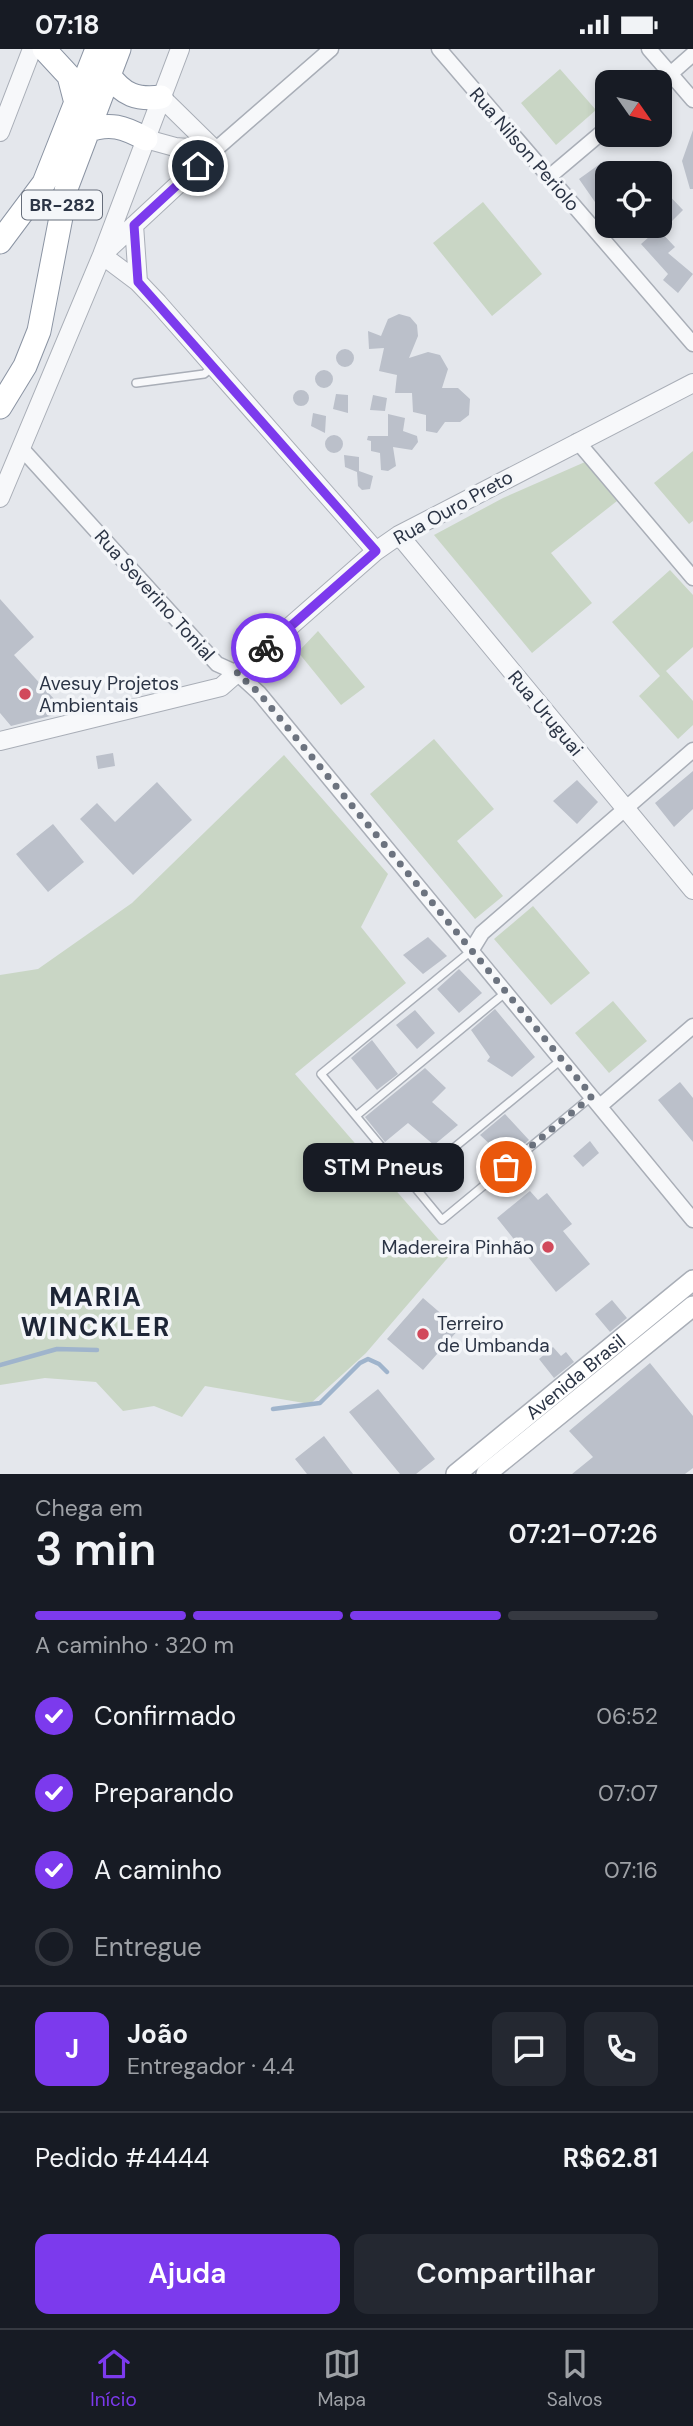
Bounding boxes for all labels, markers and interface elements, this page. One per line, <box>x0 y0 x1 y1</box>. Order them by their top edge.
text: 07:18 <box>35 8 100 42</box>
north arrow <box>595 70 672 147</box>
map controls <box>595 70 672 238</box>
street label: Rua Nilson Periolo <box>464 82 585 216</box>
pin <box>168 136 228 196</box>
icon: home <box>179 147 217 185</box>
button: locate <box>595 161 672 238</box>
road number: BR-282 <box>22 190 102 219</box>
street label: Rua Ouro Preto <box>389 464 517 551</box>
street label: Rua Severino Tonial <box>89 524 220 666</box>
courier <box>231 613 301 683</box>
icon: bike <box>247 629 285 667</box>
street label: Rua Uruguai <box>503 665 589 761</box>
place label: Avesuy Projetos Ambientais <box>39 671 179 718</box>
marker: Avesuy Projetos Ambientais <box>17 686 33 702</box>
pin <box>476 1137 536 1197</box>
callout: STM Pneus <box>303 1143 464 1191</box>
icon: bag <box>487 1148 525 1186</box>
text: STM Pneus <box>323 1152 444 1182</box>
place label: Madereira Pinhão <box>382 1235 534 1260</box>
marker: Madereira Pinhão <box>540 1239 556 1255</box>
district label: MARIA WINCKLER <box>21 1280 171 1344</box>
place label: Terreiro de Umbanda <box>437 1311 550 1358</box>
marker: Terreiro de Umbanda <box>415 1326 431 1342</box>
street label: Avenida Brasil <box>520 1329 631 1425</box>
text: Chega em <box>35 1493 143 1523</box>
text: 07:21–07:26 <box>508 1517 658 1551</box>
text: 3 min <box>35 1519 156 1579</box>
text: A caminho · 320 m <box>35 1630 234 1660</box>
icon: check <box>35 1697 73 1735</box>
text: Confirmado <box>94 1699 236 1733</box>
text: 06:52 <box>596 1701 658 1731</box>
icon: check <box>35 1774 73 1812</box>
text: Preparando <box>94 1776 234 1810</box>
text: 07:07 <box>598 1778 658 1808</box>
icon: check <box>35 1851 73 1889</box>
text: A caminho <box>94 1853 222 1887</box>
text: 07:16 <box>604 1855 658 1885</box>
text: Entregue <box>94 1930 202 1964</box>
button: chat <box>492 2012 566 2086</box>
button: phone <box>584 2012 658 2086</box>
text: João <box>127 2017 188 2051</box>
text: J <box>65 2032 79 2066</box>
text: Entregador · 4.4 <box>127 2051 294 2081</box>
text: Pedido #4444 <box>35 2141 209 2175</box>
text: R$62.81 <box>563 2141 658 2175</box>
button: Ajuda <box>35 2234 340 2314</box>
button: Compartilhar <box>354 2234 658 2314</box>
tab: Início <box>90 2345 137 2412</box>
tab: Mapa <box>317 2345 366 2412</box>
tab: Salvos <box>547 2345 603 2412</box>

